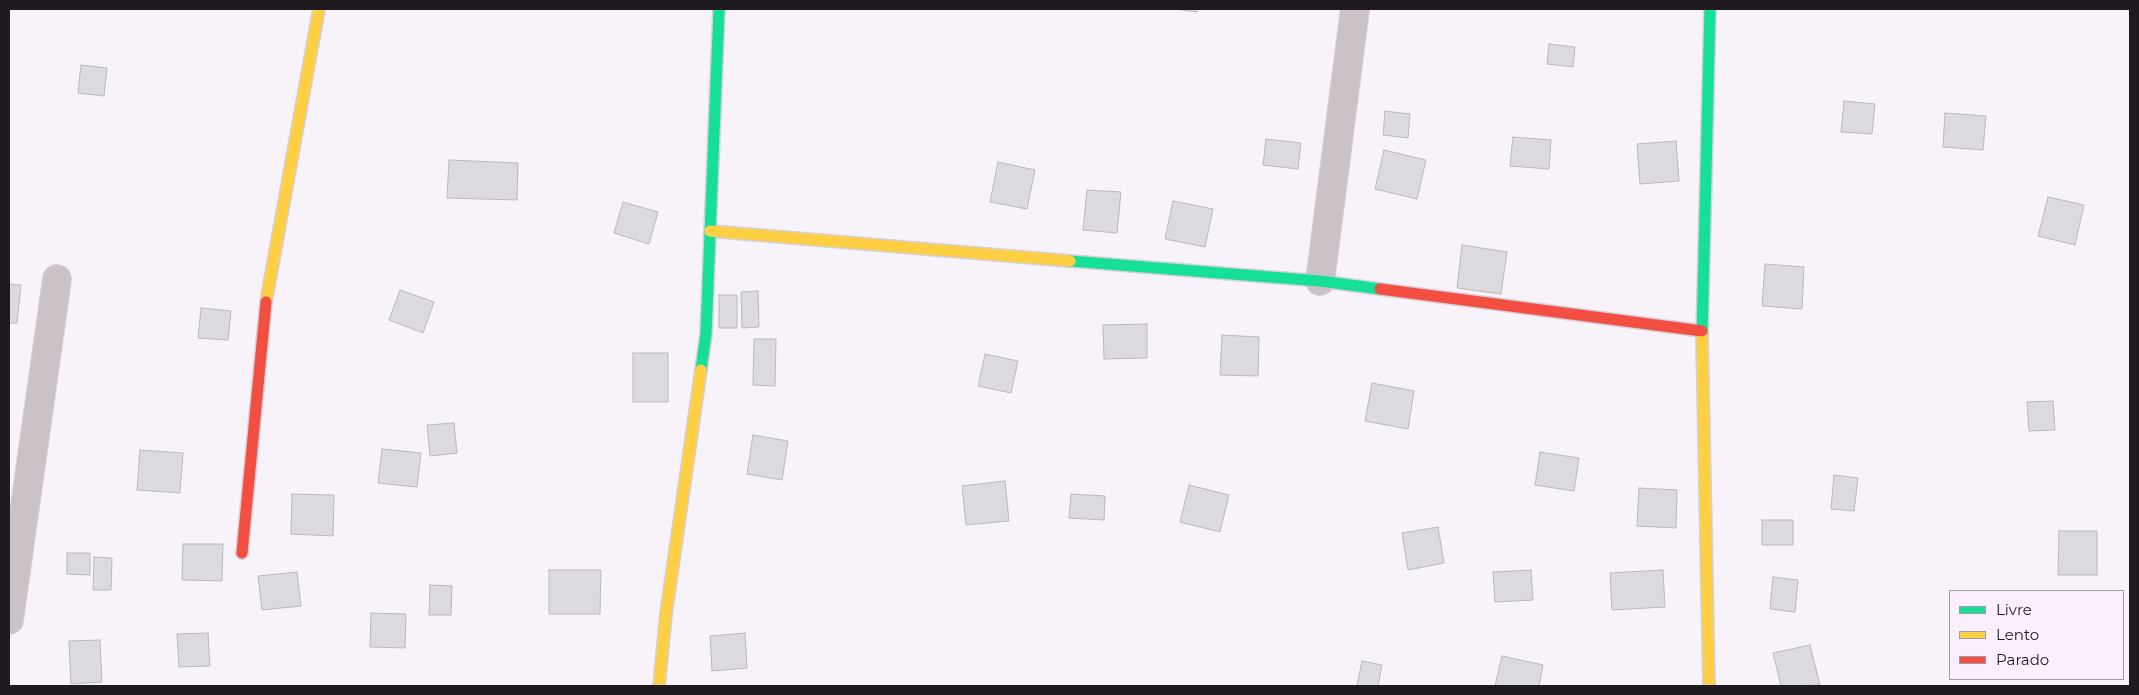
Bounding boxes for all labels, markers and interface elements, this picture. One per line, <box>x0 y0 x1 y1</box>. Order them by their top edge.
legend <box>1949 590 2124 680</box>
text: Livre <box>1996 600 2032 619</box>
text: Lento <box>1996 625 2039 644</box>
text: Parado <box>1996 650 2049 669</box>

